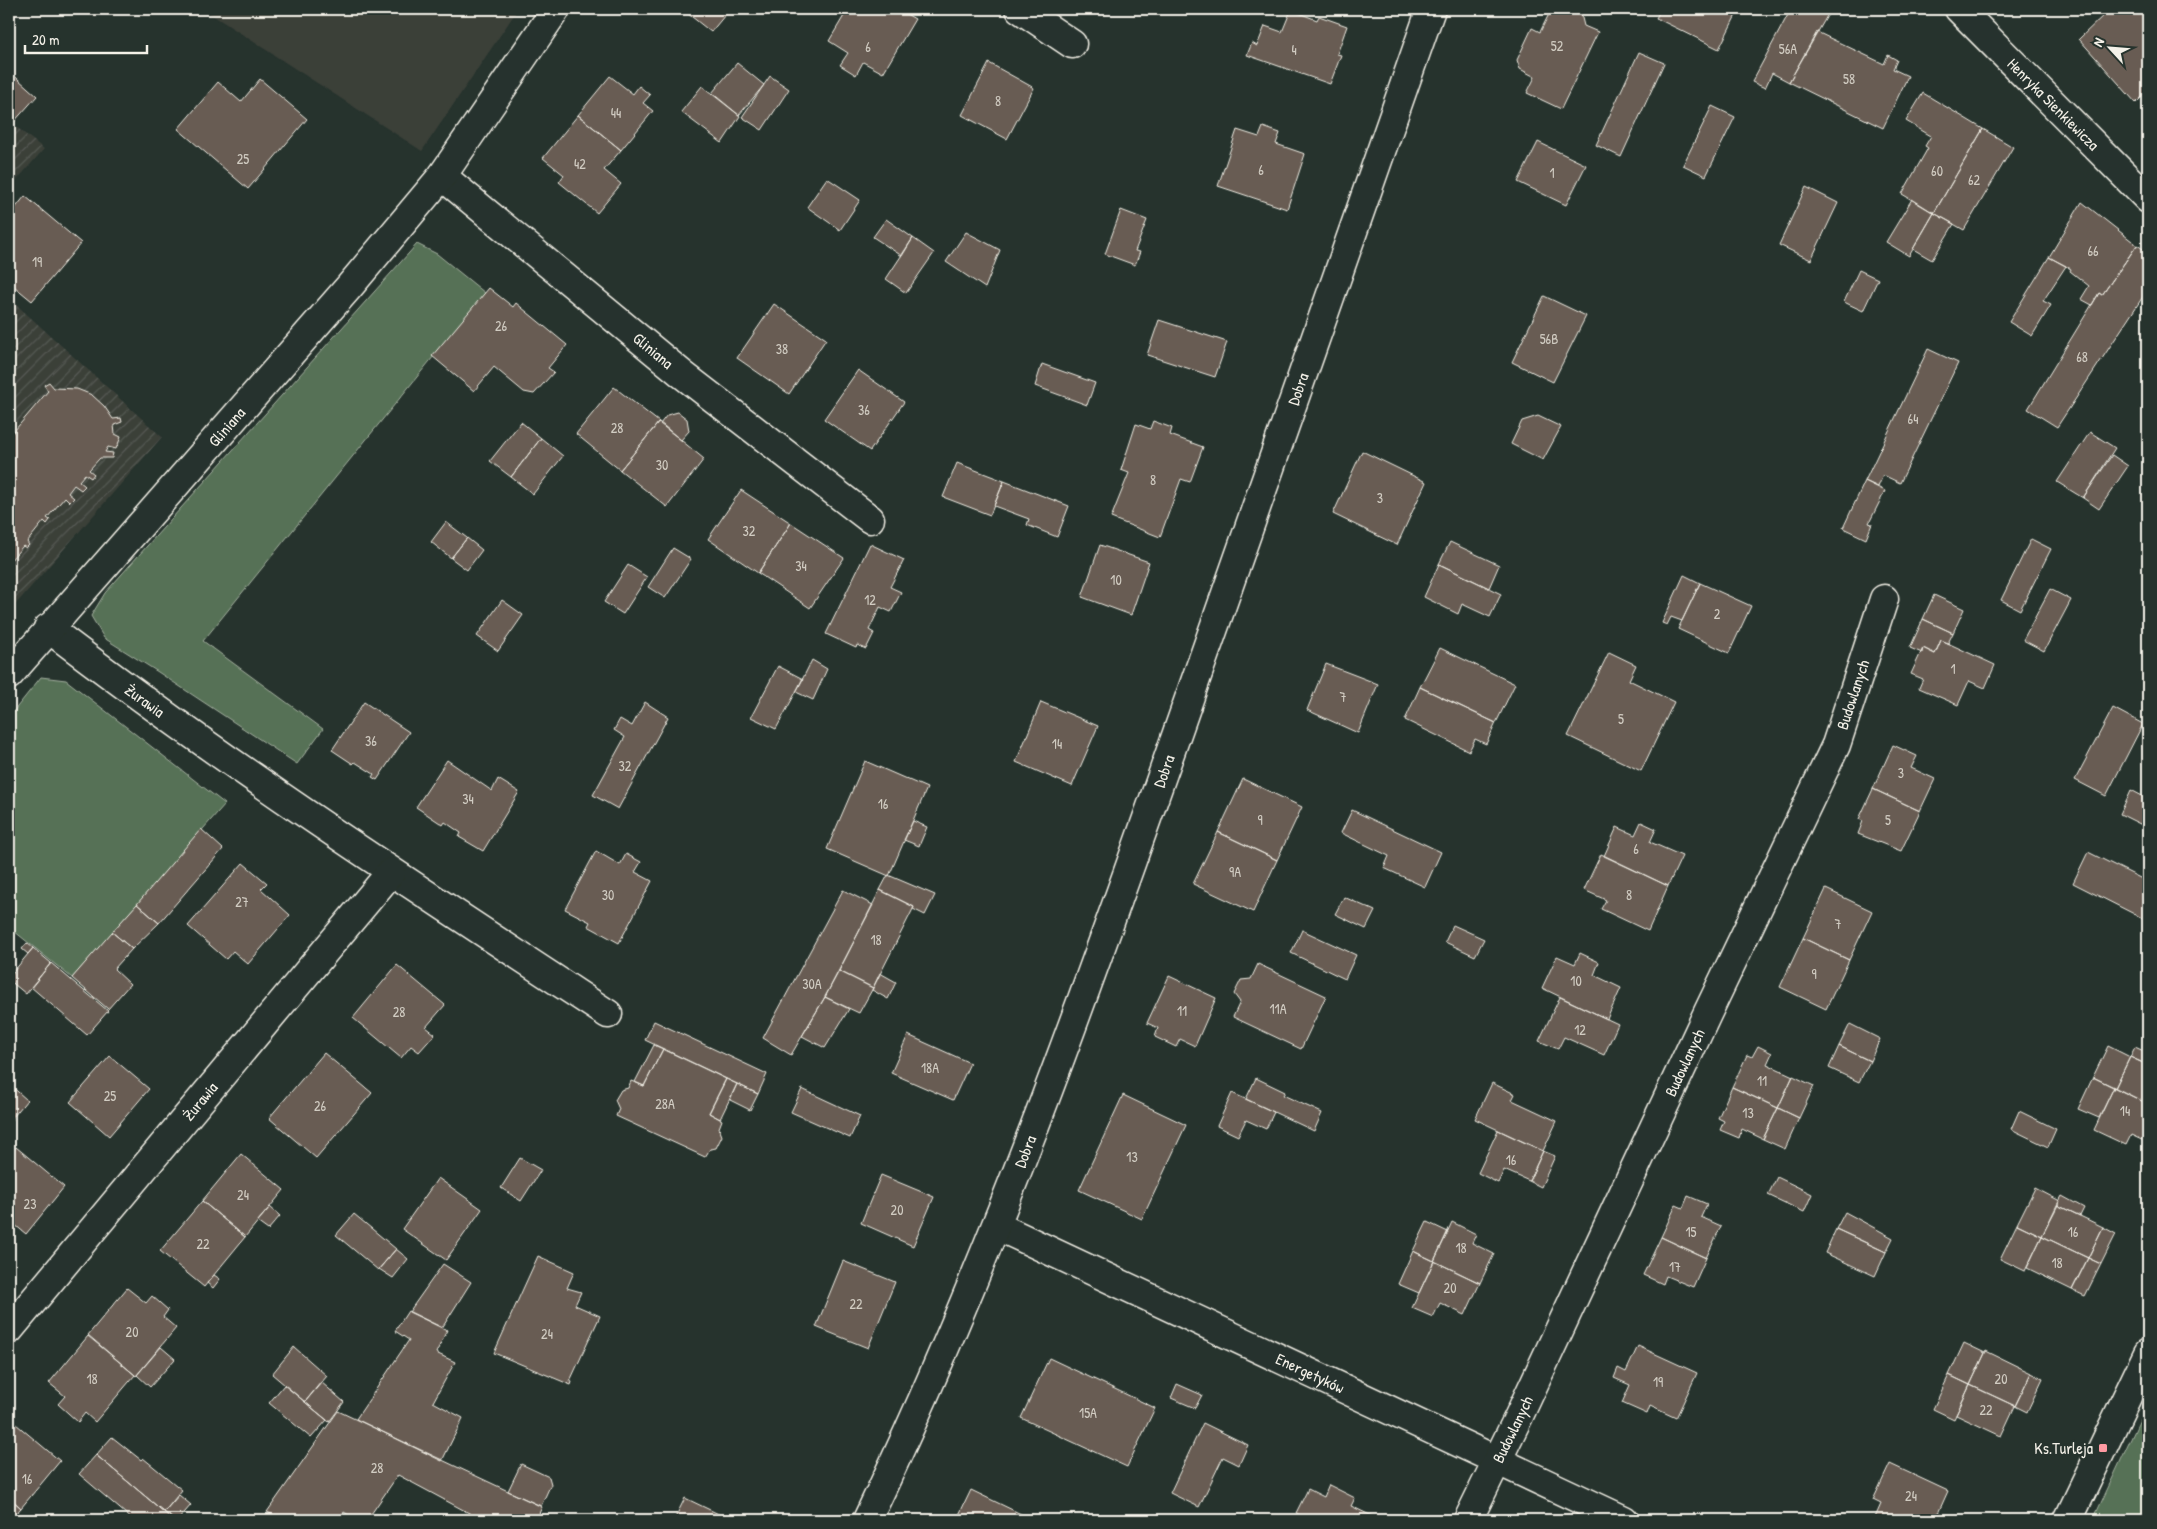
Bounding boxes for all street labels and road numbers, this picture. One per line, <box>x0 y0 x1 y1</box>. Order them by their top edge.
street label: Henryka Sienkiewicza <box>2003 53 2104 155</box>
street label: Gliniana <box>629 327 678 374</box>
street label: Dobra <box>1282 370 1314 408</box>
street label: Gliniana <box>203 402 250 451</box>
street label: Budowlanych <box>1831 657 1874 732</box>
street label: Żurawia <box>121 678 169 722</box>
street label: Dobra <box>1148 752 1180 790</box>
street label: Budowlanych <box>1659 1025 1710 1100</box>
street label: Żurawia <box>177 1077 223 1125</box>
street label: Dobra <box>1009 1132 1041 1171</box>
street label: Energetyków <box>1272 1347 1348 1398</box>
street label: Budowlanych <box>1487 1392 1538 1467</box>

